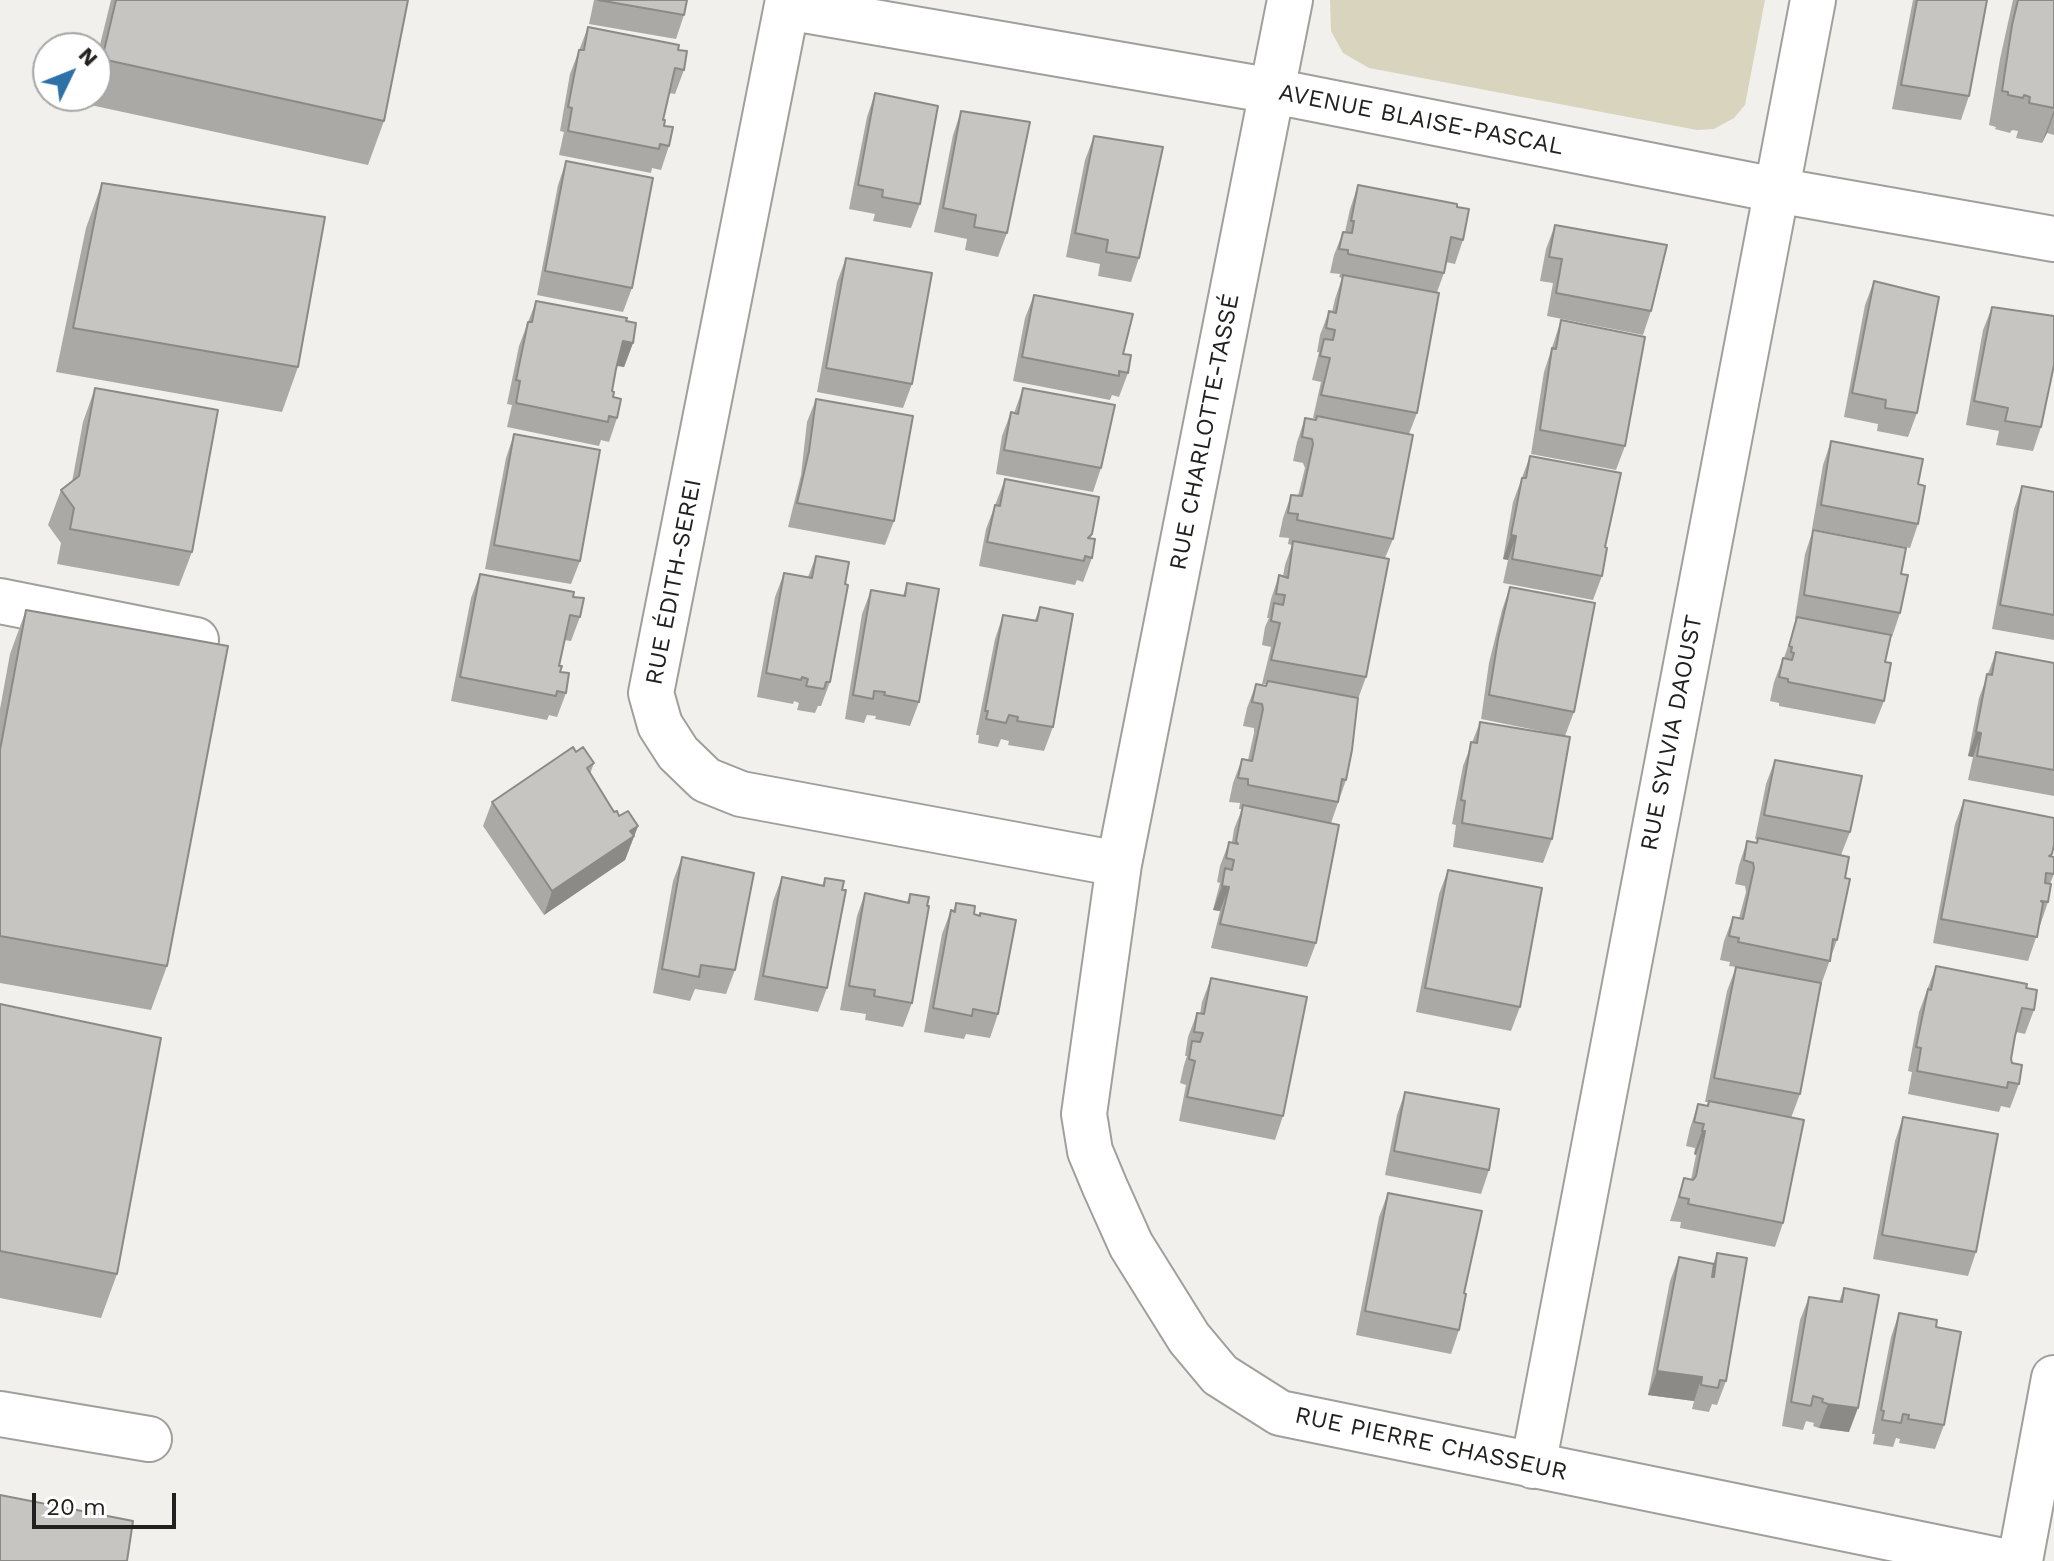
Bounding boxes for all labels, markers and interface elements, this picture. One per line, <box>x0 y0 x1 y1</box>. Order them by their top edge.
north arrow <box>32 32 112 112</box>
text: N <box>74 42 103 71</box>
street label: AVENUE BLAISE-PASCAL <box>1276 78 1566 162</box>
street label: RUE CHARLOTTE-TASSÉ <box>1164 291 1246 573</box>
street label: RUE ÉDITH-SEREI <box>640 477 708 687</box>
street label: RUE SYLVIA DAOUST <box>1635 613 1709 853</box>
street label: RUE PIERRE CHASSEUR <box>1292 1401 1570 1487</box>
scale bar <box>36 1477 180 1527</box>
text: 20 m <box>46 1493 106 1521</box>

